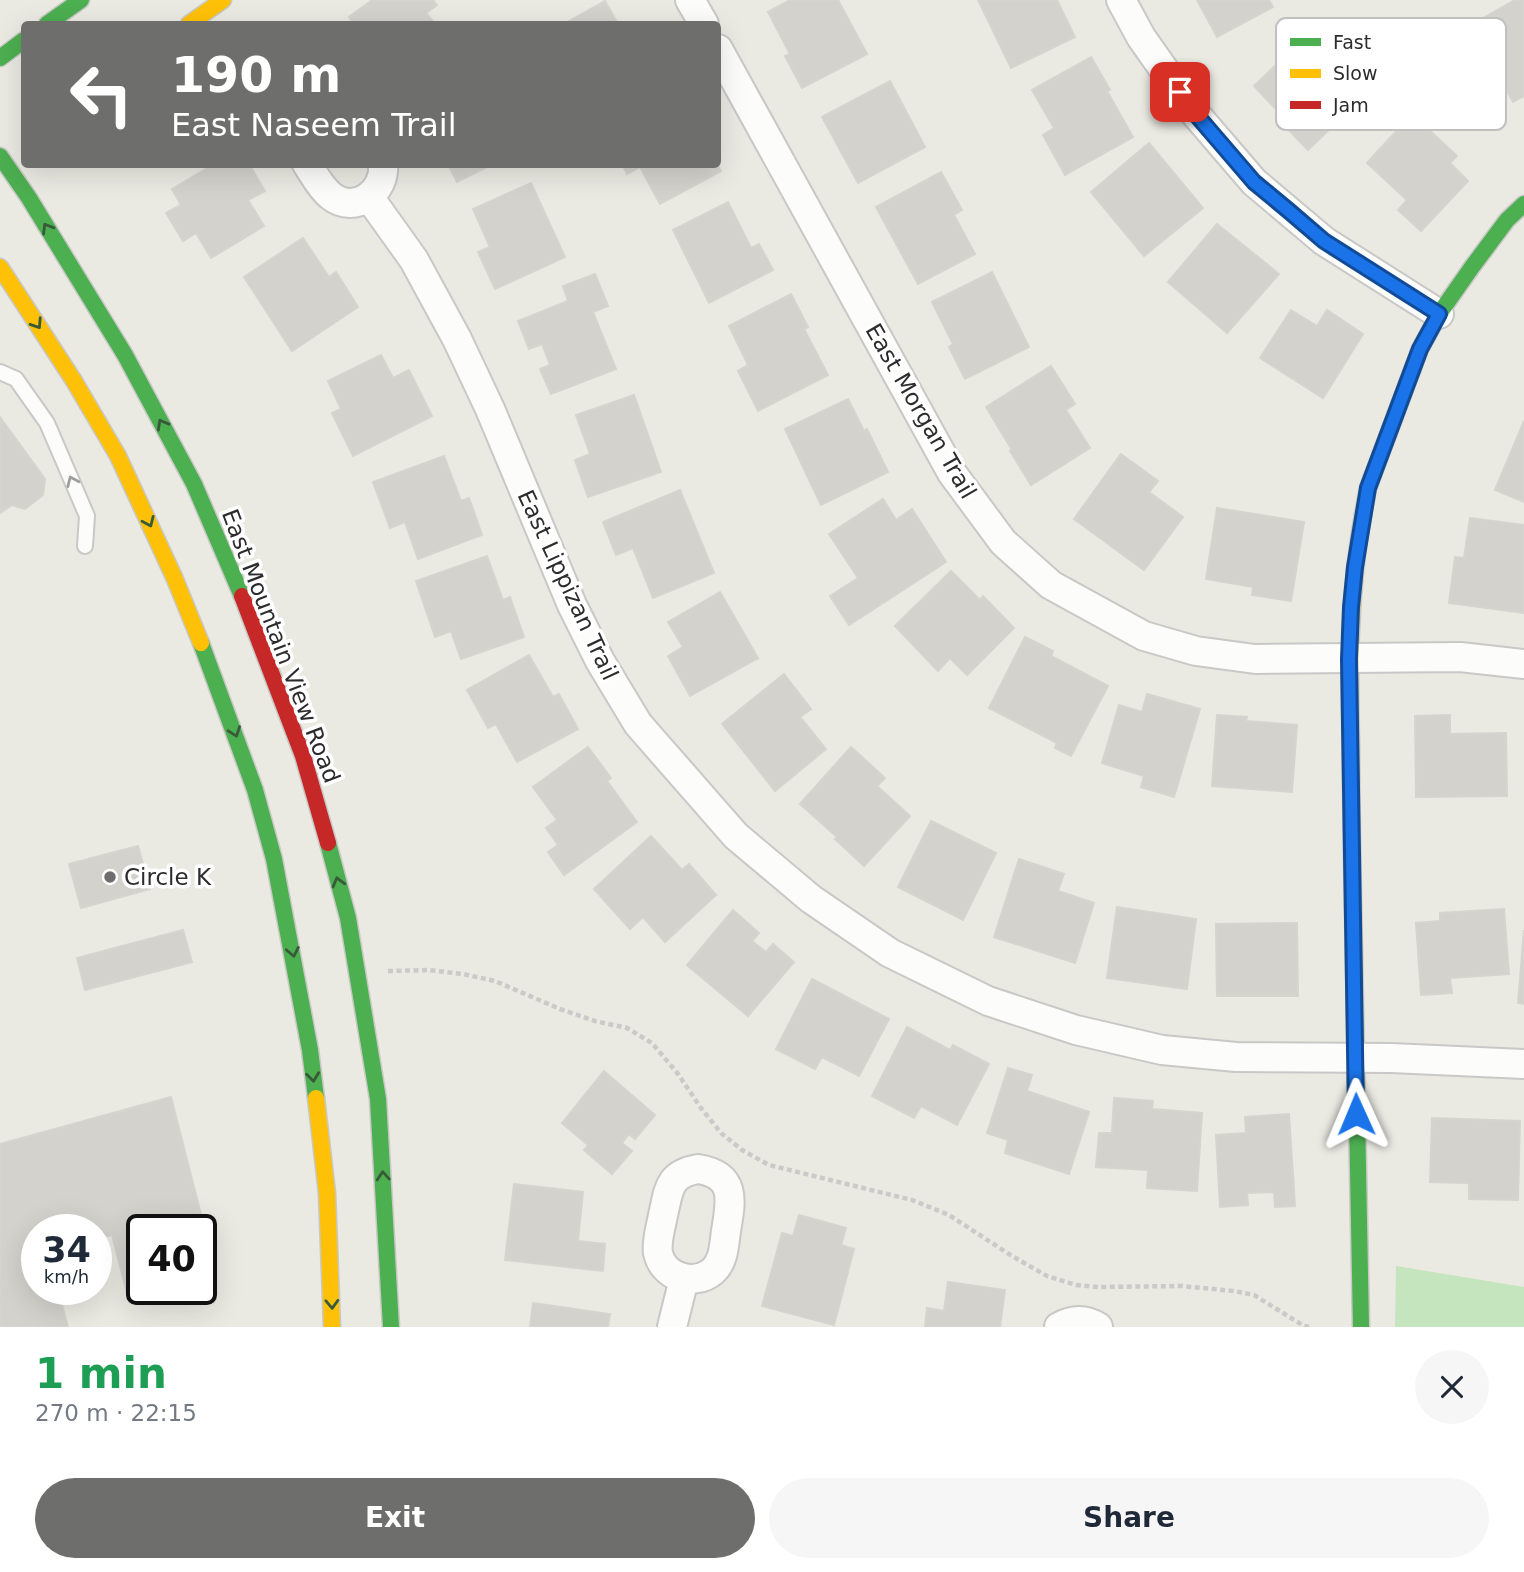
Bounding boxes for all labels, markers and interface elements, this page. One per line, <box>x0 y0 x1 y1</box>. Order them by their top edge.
legend <box>1276 18 1506 130</box>
text: Fast <box>1333 31 1371 53</box>
text: 190 m <box>171 47 341 104</box>
icon: left <box>56 49 147 140</box>
pin <box>1150 62 1210 122</box>
text: Slow <box>1333 62 1378 84</box>
icon: arrive <box>1161 73 1199 111</box>
text: Jam <box>1332 94 1369 116</box>
text: East Naseem Trail <box>171 106 457 144</box>
one-way arrow <box>42 222 55 235</box>
one-way arrow <box>29 316 42 329</box>
street label: East Morgan Trail <box>860 319 982 503</box>
one-way arrow <box>157 418 171 431</box>
one-way arrow <box>66 476 80 489</box>
street label: East Lippizan Trail <box>513 486 623 684</box>
street label: East Mountain View Road <box>217 505 345 787</box>
one-way arrow <box>141 514 155 527</box>
one-way arrow <box>226 726 240 738</box>
place label: Circle K <box>124 864 212 890</box>
marker: Circle K <box>102 869 118 885</box>
one-way arrow <box>332 876 346 888</box>
one-way arrow <box>284 946 299 958</box>
one-way arrow <box>306 1072 321 1083</box>
position arrow <box>1319 1077 1393 1151</box>
one-way arrow <box>376 1171 391 1182</box>
speed limit sign: 40 <box>126 1214 217 1305</box>
text: 34 <box>42 1230 91 1270</box>
text: km/h <box>44 1266 89 1287</box>
one-way arrow <box>324 1299 339 1310</box>
text: 1 min <box>35 1349 167 1398</box>
button: close <box>1415 1350 1489 1424</box>
text: 270 m · 22:15 <box>35 1400 197 1426</box>
button: Exit <box>35 1478 755 1558</box>
button: Share <box>769 1478 1489 1558</box>

